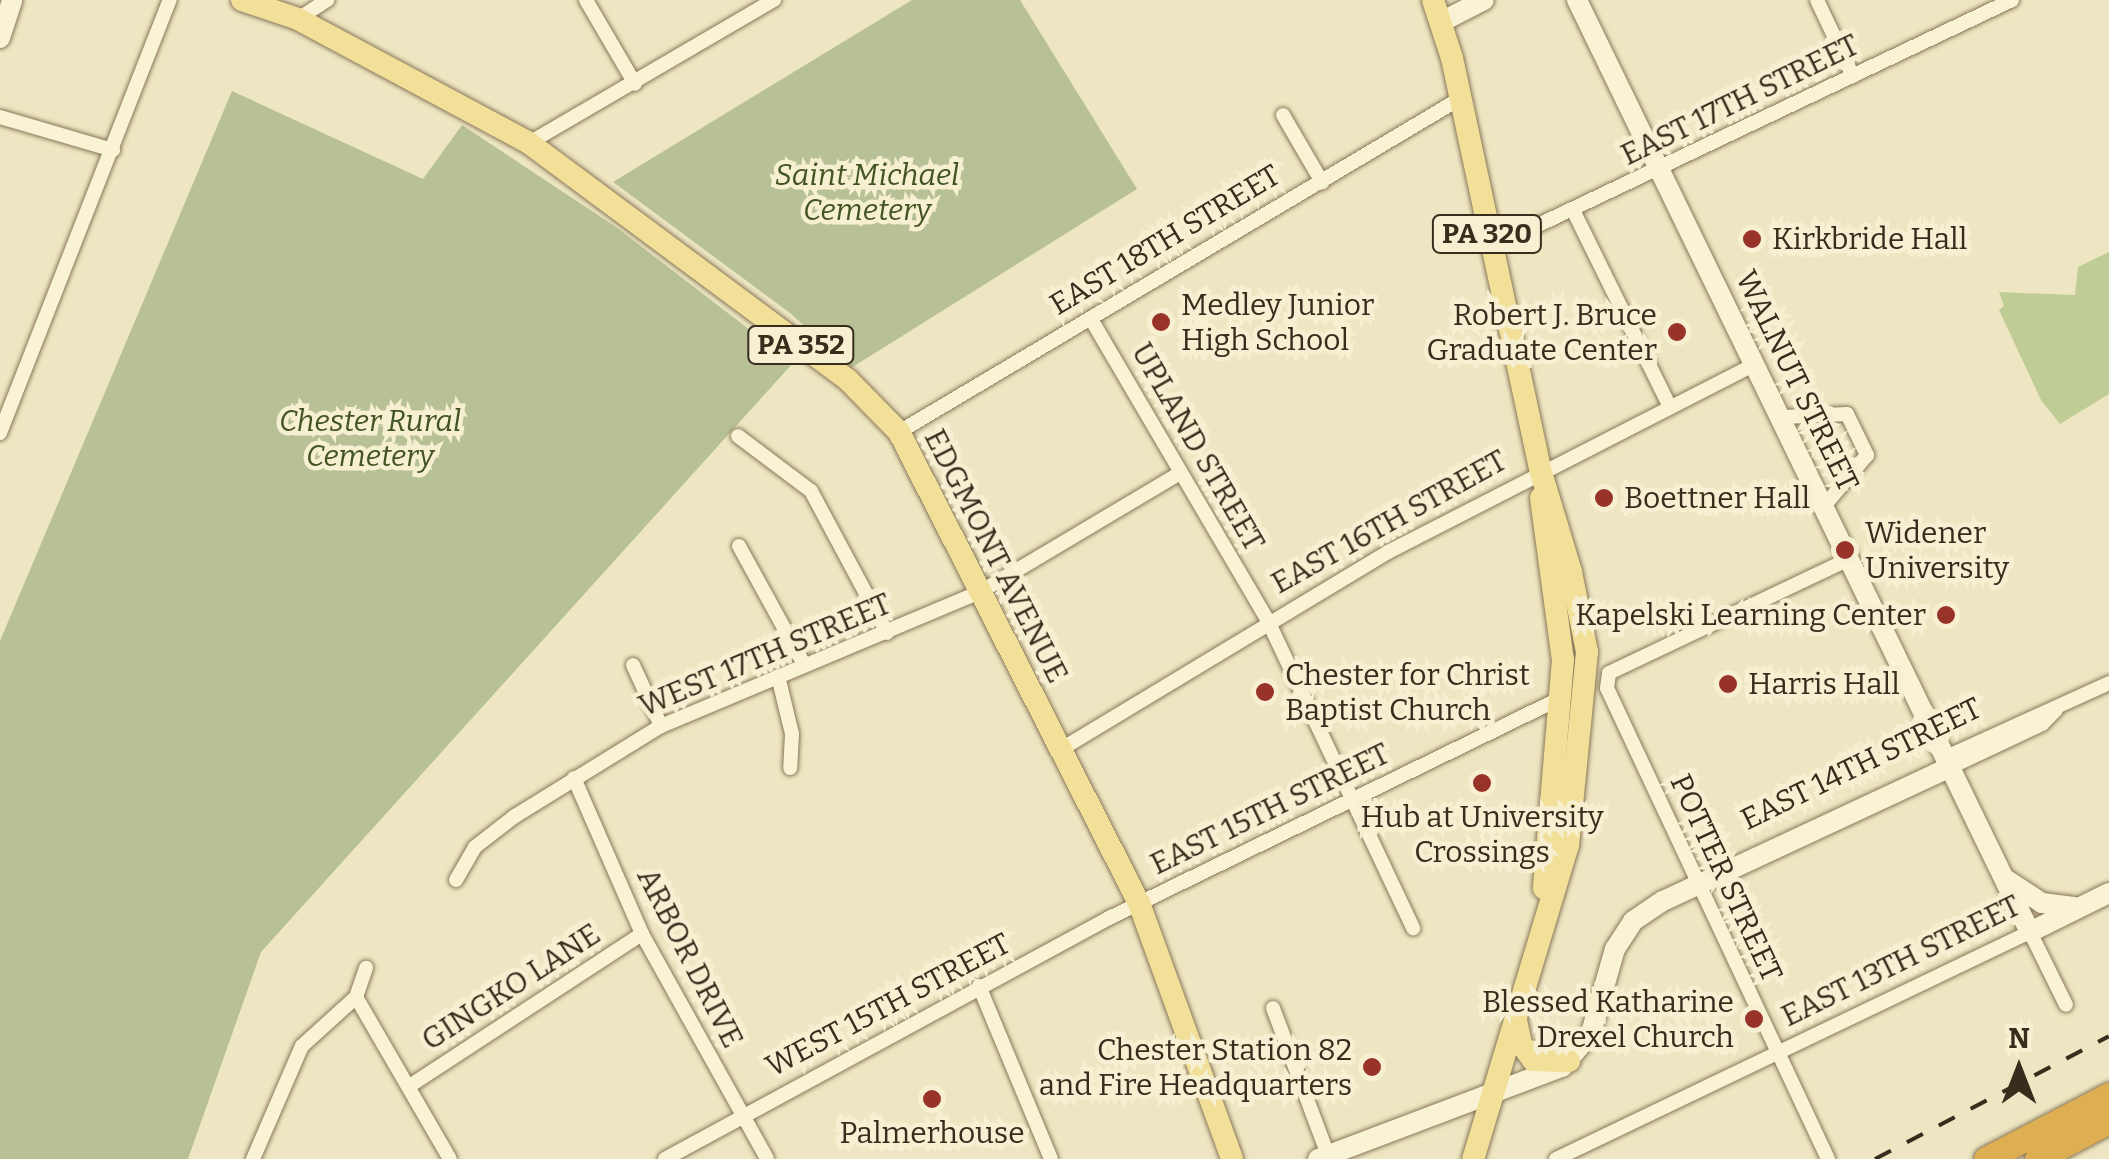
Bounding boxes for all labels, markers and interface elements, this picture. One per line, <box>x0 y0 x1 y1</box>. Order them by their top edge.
street label: EAST 17TH STREET <box>1615 27 1865 173</box>
park label: Saint Michael Cemetery <box>775 157 959 228</box>
street label: EAST 18TH STREET <box>1043 157 1287 323</box>
road number: PA 320 <box>1430 211 1544 257</box>
place label: Kirkbride Hall <box>1772 221 1967 257</box>
marker: Kirkbride Hall <box>1741 228 1763 250</box>
street label: WALNUT STREET <box>1728 265 1866 497</box>
place label: Medley Junior High School <box>1181 287 1374 358</box>
place label: Robert J. Bruce Graduate Center <box>1426 297 1657 368</box>
marker: Medley Junior High School <box>1150 311 1172 333</box>
marker: Robert J. Bruce Graduate Center <box>1666 321 1688 343</box>
road number: PA 352 <box>746 322 856 368</box>
street label: UPLAND STREET <box>1124 337 1272 557</box>
park label: Chester Rural Cemetery <box>279 403 461 474</box>
street label: EDGMONT AVENUE <box>916 423 1076 689</box>
street label: EAST 16TH STREET <box>1265 443 1513 601</box>
place label: Boettner Hall <box>1624 480 1810 516</box>
marker: Boettner Hall <box>1593 487 1615 509</box>
place label: Widener University <box>1865 515 2009 586</box>
marker: Widener University <box>1834 539 1856 561</box>
street label: WEST 17TH STREET <box>634 586 896 724</box>
place label: Kapelski Learning Center <box>1575 597 1926 633</box>
marker: Kapelski Learning Center <box>1935 604 1957 626</box>
place label: Chester for Christ Baptist Church <box>1285 657 1530 728</box>
place label: Harris Hall <box>1748 666 1900 702</box>
marker: Harris Hall <box>1717 673 1739 695</box>
marker: Chester for Christ Baptist Church <box>1254 681 1276 703</box>
street label: EAST 14TH STREET <box>1735 690 1987 838</box>
street label: EAST 15TH STREET <box>1145 736 1395 882</box>
street label: POTTER STREET <box>1662 769 1790 987</box>
marker: Hub at University Crossings <box>1471 772 1493 794</box>
place label: Hub at University Crossings <box>1360 799 1604 870</box>
street label: ARBOR DRIVE <box>629 862 751 1054</box>
street label: EAST 13TH STREET <box>1776 888 2026 1034</box>
street label: GINGKO LANE <box>415 916 607 1058</box>
street label: WEST 15TH STREET <box>760 925 1016 1085</box>
place label: Blessed Katharine Drexel Church <box>1482 984 1734 1054</box>
marker: Blessed Katharine Drexel Church <box>1743 1008 1765 1030</box>
north arrow <box>1969 1019 2069 1119</box>
text: N <box>2008 1022 2030 1055</box>
place label: Chester Station 82 and Fire Headquarters <box>1039 1032 1352 1102</box>
marker: Chester Station 82 and Fire Headquarters <box>1361 1056 1383 1078</box>
marker: Palmerhouse <box>921 1088 943 1110</box>
place label: Palmerhouse <box>839 1115 1025 1151</box>

